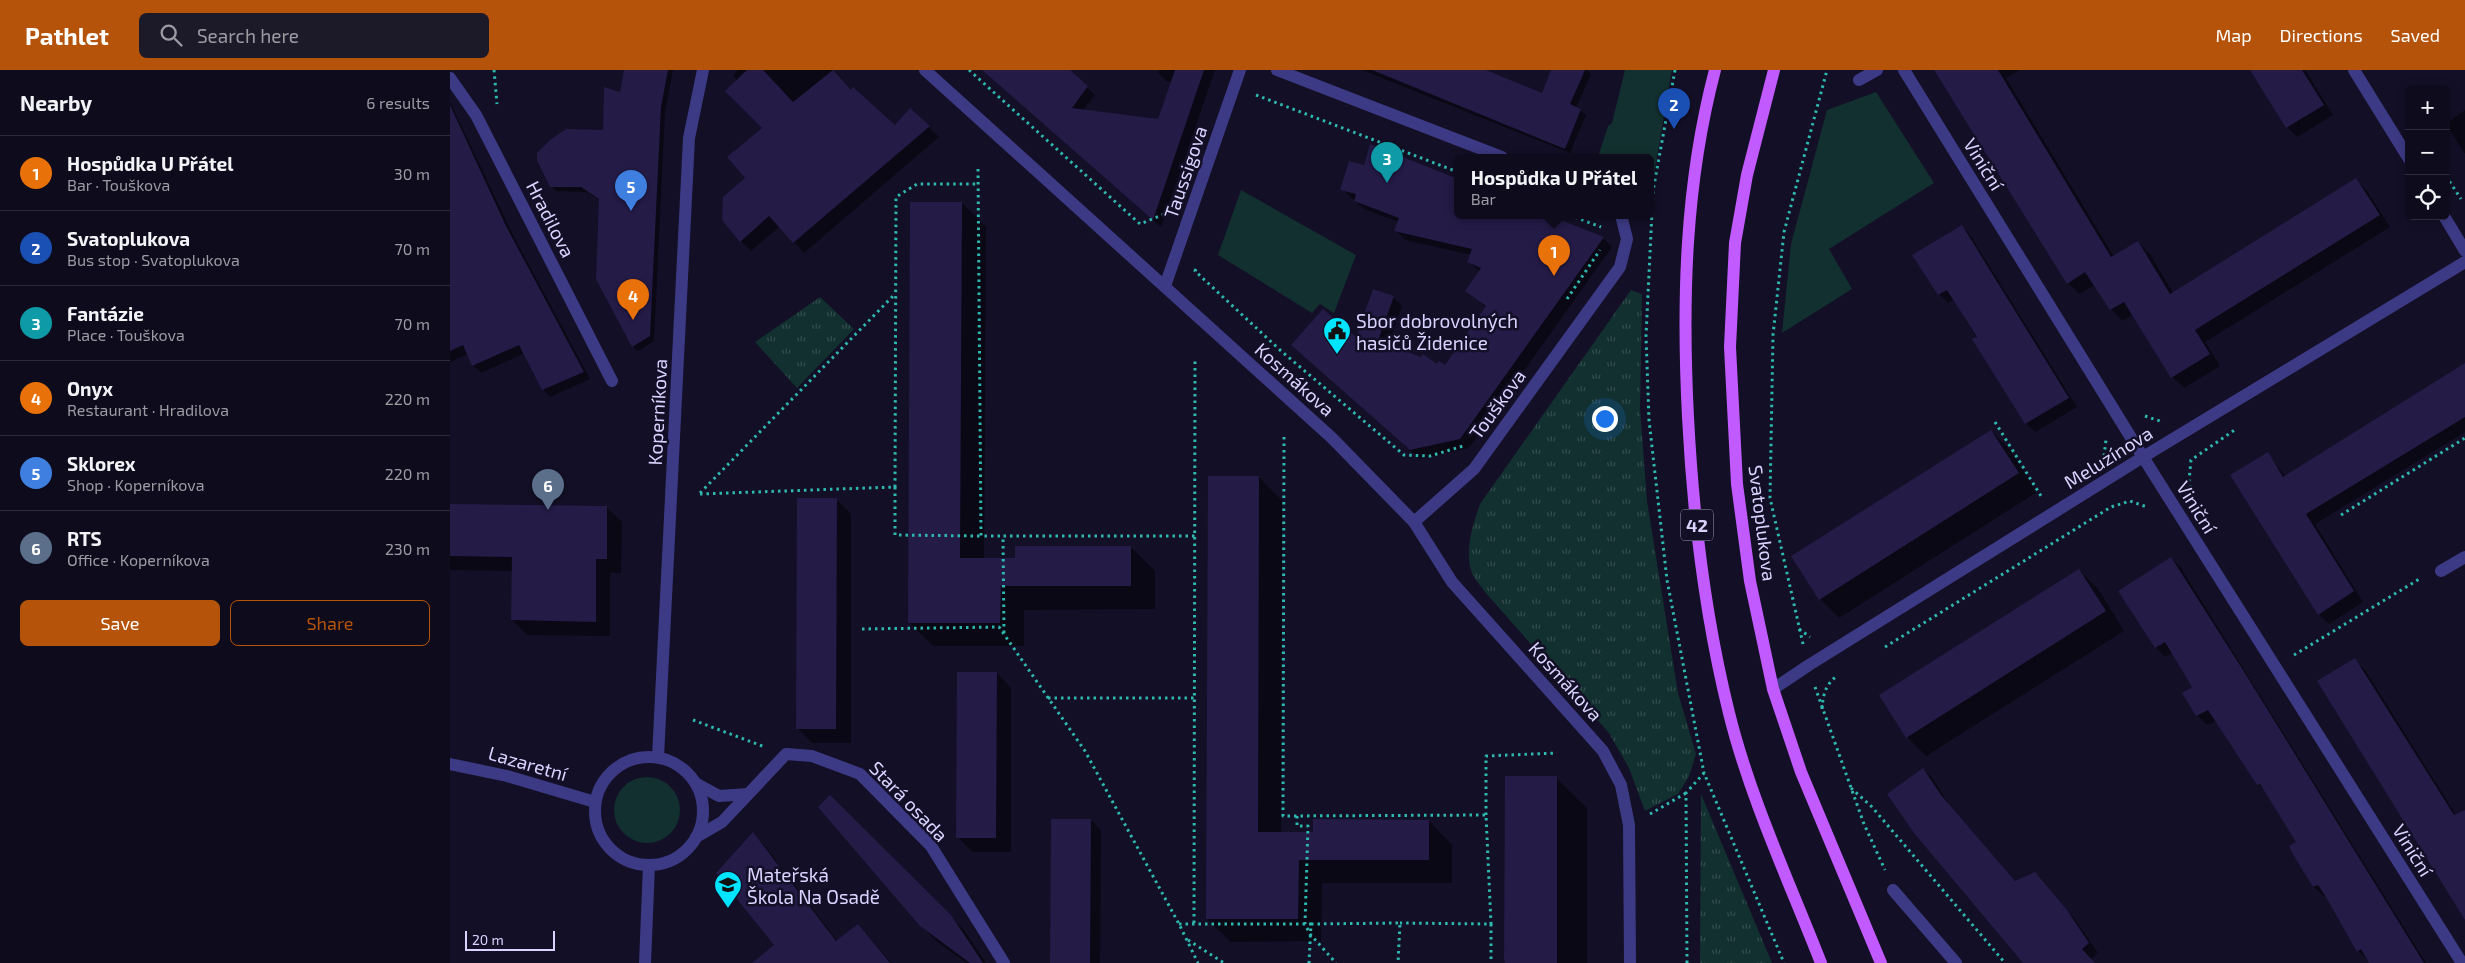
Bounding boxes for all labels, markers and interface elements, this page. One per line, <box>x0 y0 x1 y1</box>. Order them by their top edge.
search box <box>139 13 489 58</box>
text: Pathlet <box>25 21 109 50</box>
icon: search <box>157 21 185 49</box>
text: Search here <box>197 24 299 47</box>
text: Map <box>2215 24 2252 46</box>
text: Directions <box>2280 24 2363 46</box>
text: Saved <box>2391 24 2440 46</box>
map controls <box>2405 85 2450 220</box>
button: + <box>2405 85 2450 130</box>
pin: 2 <box>1658 88 1690 129</box>
text: Nearby <box>20 90 92 115</box>
text: 6 results <box>366 93 430 112</box>
street label: Taussigova <box>1158 123 1212 221</box>
button: − <box>2405 130 2450 175</box>
street label: Viniční <box>1959 134 2010 195</box>
pin: 3 <box>1371 142 1403 183</box>
text: Hospůdka U Přátel <box>67 152 234 175</box>
popup <box>1454 154 1654 219</box>
text: 1 <box>33 164 39 183</box>
text: 30 m <box>394 164 430 183</box>
text: Hospůdka U Přátel <box>1471 166 1637 189</box>
pin: 5 <box>615 170 647 211</box>
text: Bar · Touškova <box>67 175 170 194</box>
button: locate <box>2405 175 2450 220</box>
street label: Hradilova <box>522 177 580 261</box>
text: Bar <box>1471 189 1496 208</box>
text: Svatoplukova <box>67 227 190 250</box>
pin: 1 <box>1538 235 1570 276</box>
text: 2 <box>31 239 41 258</box>
text: 70 m <box>395 239 430 258</box>
text: Bus stop · Svatoplukova <box>67 250 240 269</box>
pin: 4 <box>617 279 649 320</box>
text: Fantázie <box>67 302 144 325</box>
place label: Sbor dobrovolných hasičů Židenice <box>1356 309 1518 354</box>
text: 3 <box>31 314 41 333</box>
text: 70 m <box>395 314 430 333</box>
public building icon: Sbor dobrovolných hasičů Židenice <box>1322 316 1352 355</box>
text: Place · Touškova <box>67 325 185 344</box>
street label: Kosmákova <box>1251 337 1339 421</box>
street label: Koperníkova <box>643 358 671 466</box>
street label: Touškova <box>1464 365 1530 443</box>
text: Onyx <box>67 377 113 400</box>
text: 4 <box>31 389 41 408</box>
text: 220 m <box>385 389 430 408</box>
text: Restaurant · Hradilova <box>67 400 229 419</box>
your location <box>1592 406 1618 432</box>
street label: Meluzínova <box>2060 421 2156 493</box>
text: Sklorex <box>67 452 136 475</box>
text: 5 <box>32 464 40 483</box>
text: 220 m <box>385 464 430 483</box>
street label: Svatoplukova <box>1744 464 1782 582</box>
pin: 6 <box>532 469 564 510</box>
text: Shop · Koperníkova <box>67 475 205 494</box>
street label: Viniční <box>2172 477 2223 538</box>
road number: 42 <box>1681 510 1713 540</box>
text: RTS <box>67 527 102 550</box>
text: 6 <box>31 539 41 558</box>
text: 230 m <box>385 539 430 558</box>
text: Office · Koperníkova <box>67 550 210 569</box>
button: Save <box>20 600 220 646</box>
button: Share <box>230 600 430 646</box>
street label: Kosmákova <box>1524 637 1608 725</box>
street label: Lazaretní <box>486 741 571 786</box>
street label: Stará osada <box>865 756 953 846</box>
street label: Viniční <box>2388 820 2439 881</box>
place label: Mateřská Škola Na Osadě <box>747 863 880 908</box>
school or university icon: Mateřská Škola Na Osadě <box>713 870 743 909</box>
scale bar <box>465 928 555 951</box>
text: 20 m <box>472 931 504 948</box>

